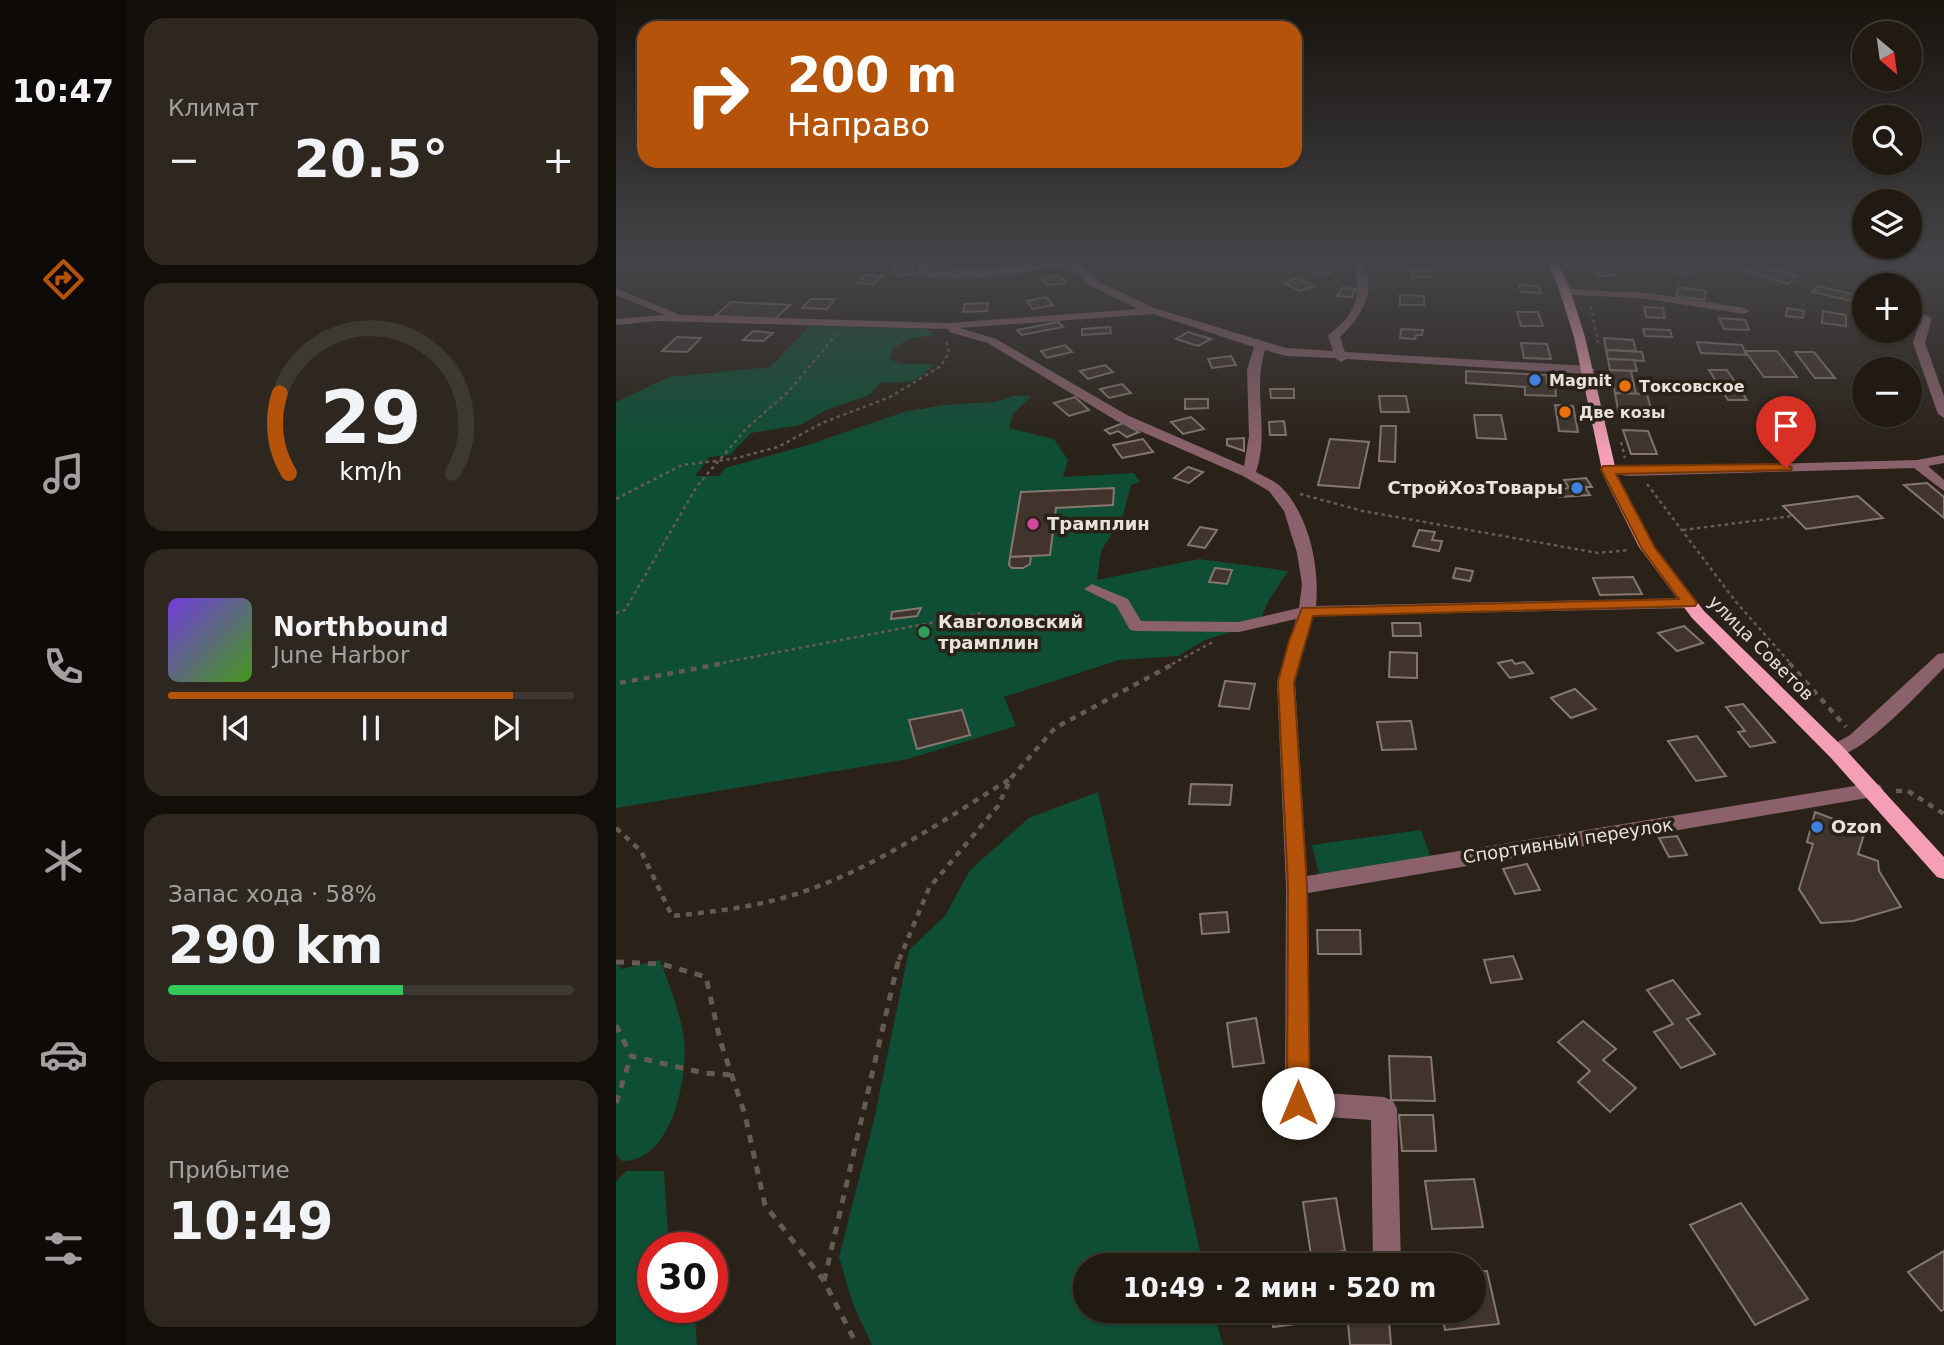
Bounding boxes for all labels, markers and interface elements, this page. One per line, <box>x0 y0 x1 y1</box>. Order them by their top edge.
north arrow <box>1852 21 1922 91</box>
map controls <box>1852 21 1922 427</box>
text: 200 m <box>787 47 957 104</box>
icon: right <box>672 49 763 140</box>
text: 10:47 <box>12 72 114 110</box>
text: Климат <box>168 95 259 121</box>
button: search <box>1852 105 1922 175</box>
text: Направо <box>787 106 930 144</box>
text: 20.5° <box>294 129 448 189</box>
text: − <box>168 138 200 182</box>
text: + <box>542 138 574 182</box>
button: layers <box>1852 189 1922 259</box>
icon: directions <box>39 255 88 304</box>
button: + <box>1852 273 1922 343</box>
button: − <box>1852 357 1922 427</box>
place label: Magnit <box>1549 371 1612 390</box>
marker: Magnit <box>1527 372 1543 388</box>
text: 29 <box>320 376 422 461</box>
place label: Токсовское <box>1639 377 1745 396</box>
marker: Токсовское <box>1617 378 1633 394</box>
pin <box>1756 396 1816 468</box>
place label: Две козы <box>1579 403 1665 422</box>
marker: Две козы <box>1557 404 1573 420</box>
icon: arrive <box>1767 407 1805 445</box>
icon: music <box>39 449 88 498</box>
text: km/h <box>339 457 403 486</box>
place label: СтройХозТовары <box>1387 477 1563 498</box>
marker: СтройХозТовары <box>1569 480 1585 496</box>
place label: Трамплин <box>1047 513 1150 534</box>
marker: Трамплин <box>1025 516 1041 532</box>
street label: улица Советов <box>1704 591 1818 705</box>
place label: Кавголовский трамплин <box>938 611 1083 653</box>
text: Northbound <box>273 612 449 642</box>
marker: Кавголовский трамплин <box>916 624 932 640</box>
icon: phone <box>39 642 88 691</box>
text: June Harbor <box>273 642 409 668</box>
icon: previous <box>217 709 255 747</box>
icon: pause <box>352 709 390 747</box>
icon: next <box>487 709 525 747</box>
street label: Спортивный переулок <box>1461 814 1675 867</box>
place label: Ozon <box>1831 816 1882 837</box>
marker: Ozon <box>1809 819 1825 835</box>
icon: climate <box>39 836 88 885</box>
text: Запас хода · 58% <box>168 881 377 907</box>
text: 290 km <box>168 915 383 975</box>
icon: car <box>39 1030 88 1079</box>
position arrow <box>1261 1066 1335 1140</box>
text: Прибытие <box>168 1157 290 1183</box>
text: 10:49 <box>168 1191 334 1251</box>
icon: filters <box>39 1224 88 1273</box>
speed limit sign: 30 <box>637 1232 728 1323</box>
text: 10:49 · 2 мин · 520 m <box>1123 1273 1436 1303</box>

